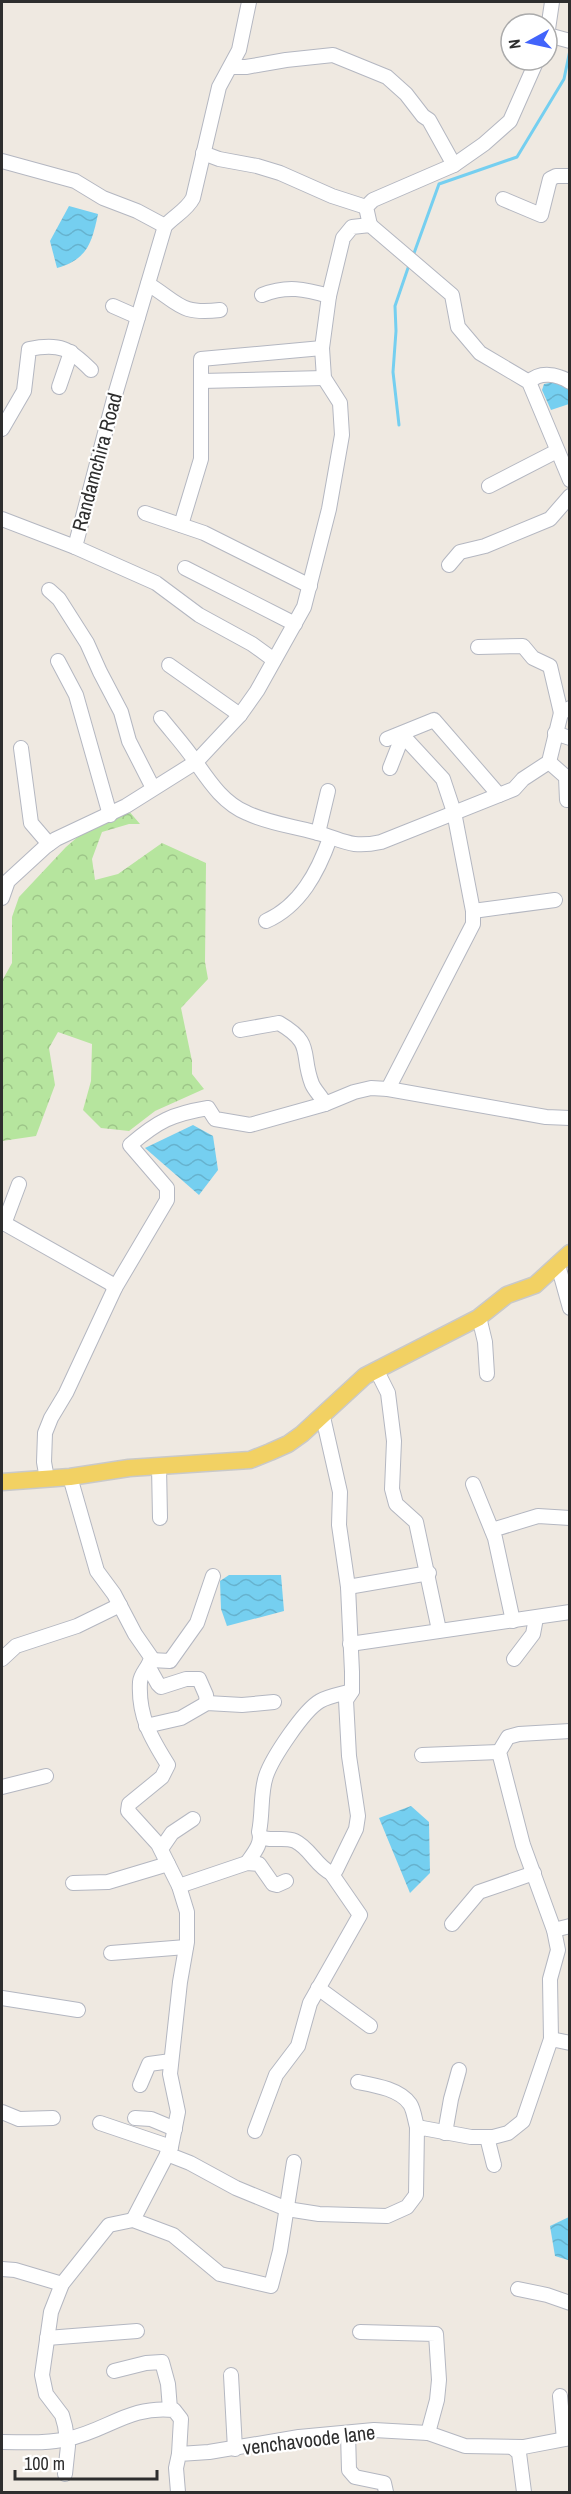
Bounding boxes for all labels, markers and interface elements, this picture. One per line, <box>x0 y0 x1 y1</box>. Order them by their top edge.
north arrow <box>499 12 559 72</box>
text: N <box>503 38 526 50</box>
street label: Randamchira Road <box>65 390 128 534</box>
street label: venchavoode lane <box>241 2418 377 2461</box>
scale bar <box>15 2443 158 2481</box>
text: 100 m <box>24 2451 65 2476</box>

